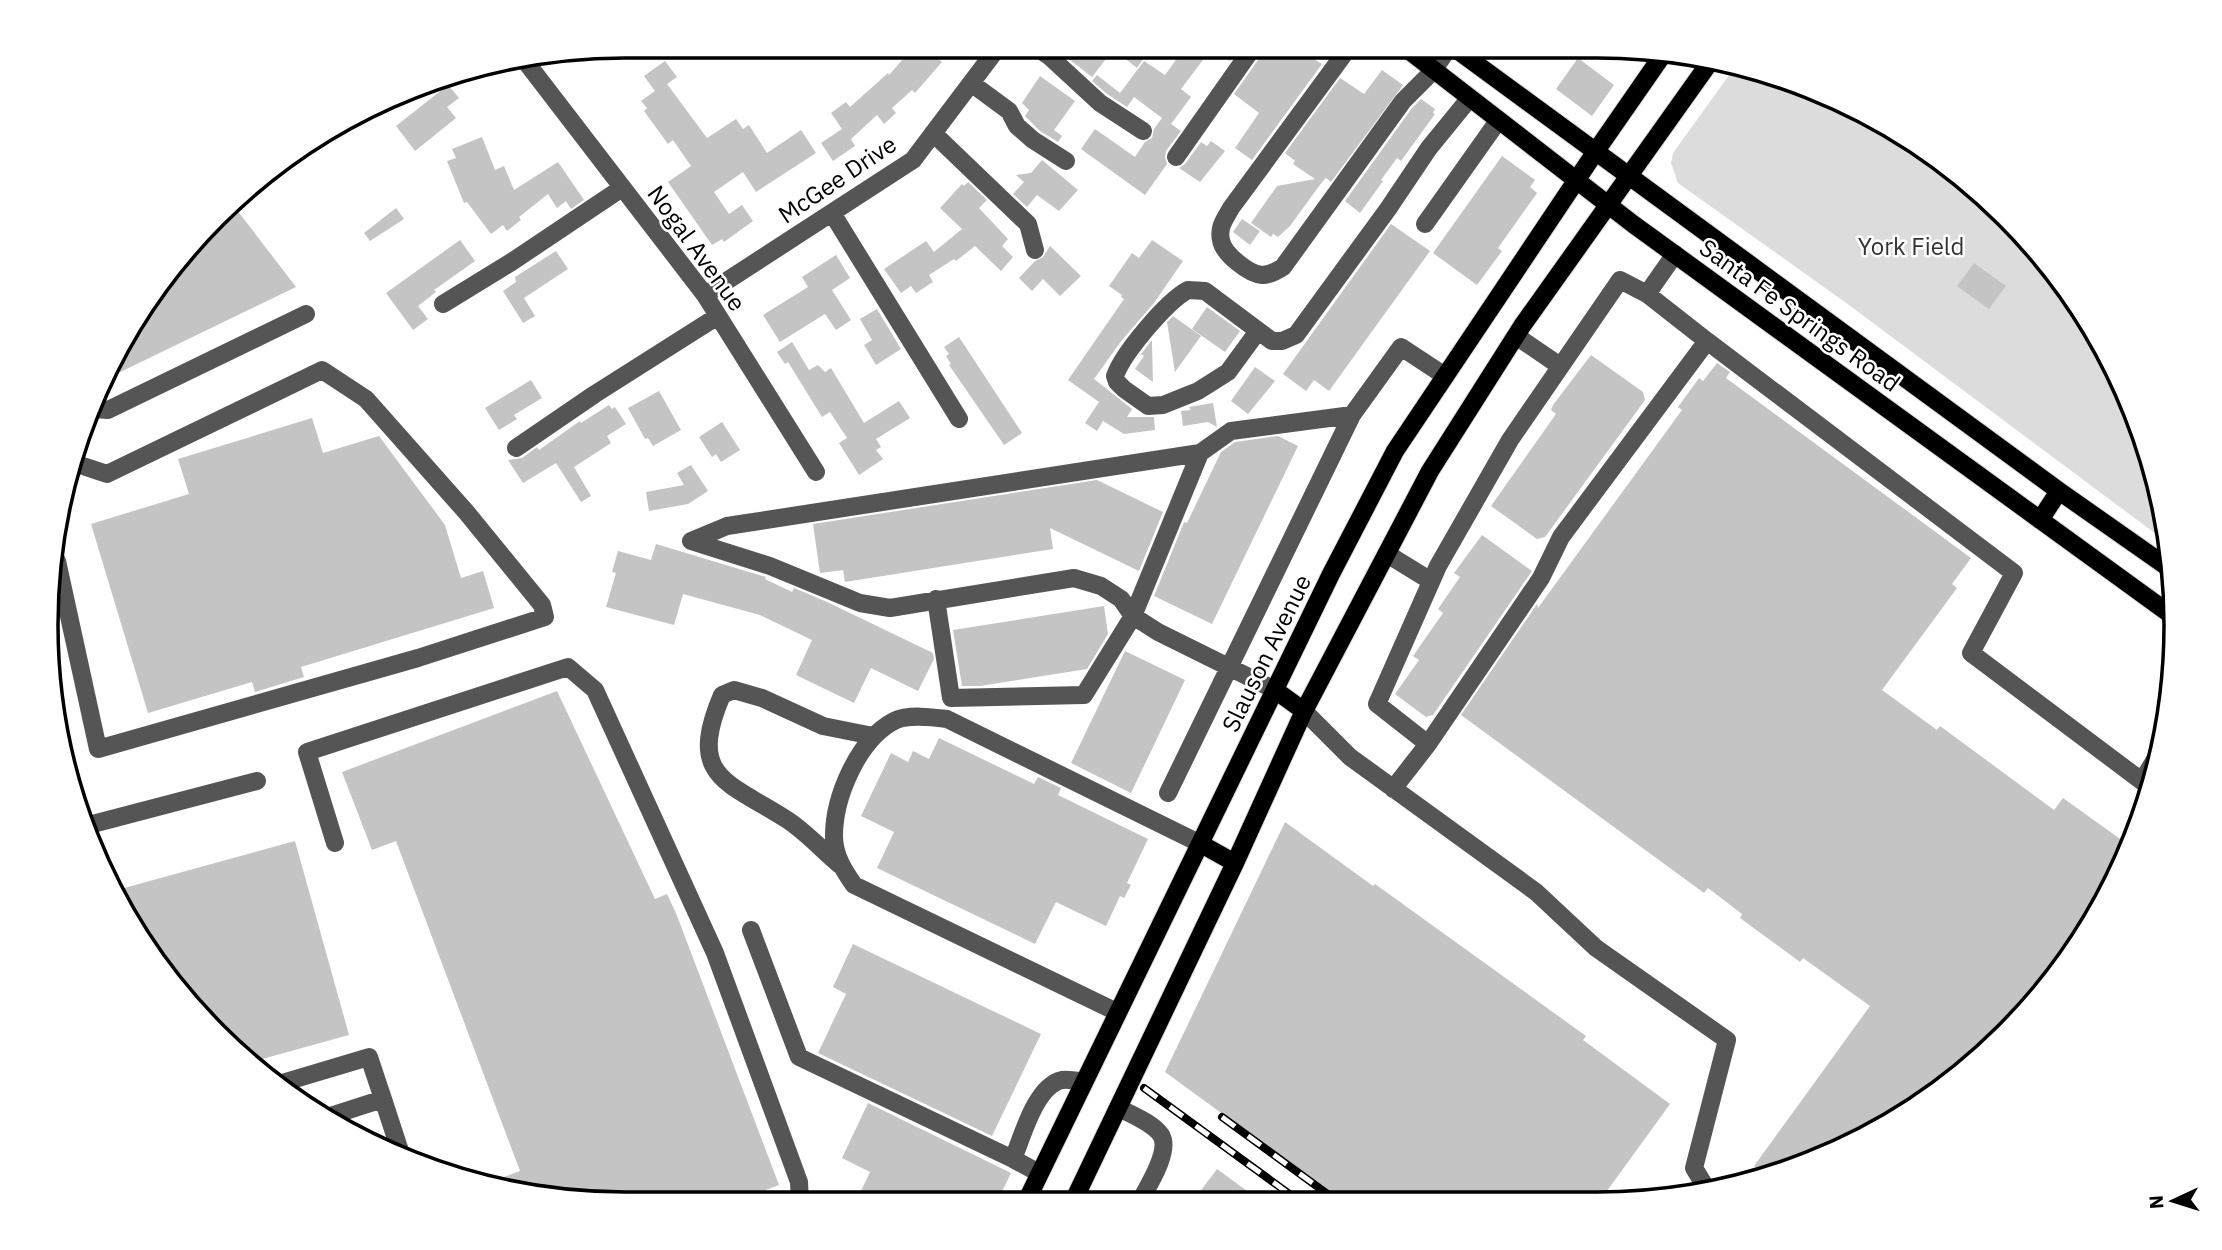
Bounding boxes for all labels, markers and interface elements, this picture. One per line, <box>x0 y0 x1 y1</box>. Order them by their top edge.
street label: McGee Drive <box>772 128 902 230</box>
street label: Nogal Avenue <box>641 179 753 317</box>
park label: York Field <box>1858 230 1964 262</box>
street label: Santa Fe Springs Road <box>1693 231 1907 399</box>
street label: Slauson Avenue <box>1214 569 1318 737</box>
north arrow <box>2138 1166 2208 1236</box>
text: N <box>2144 1194 2168 1210</box>

